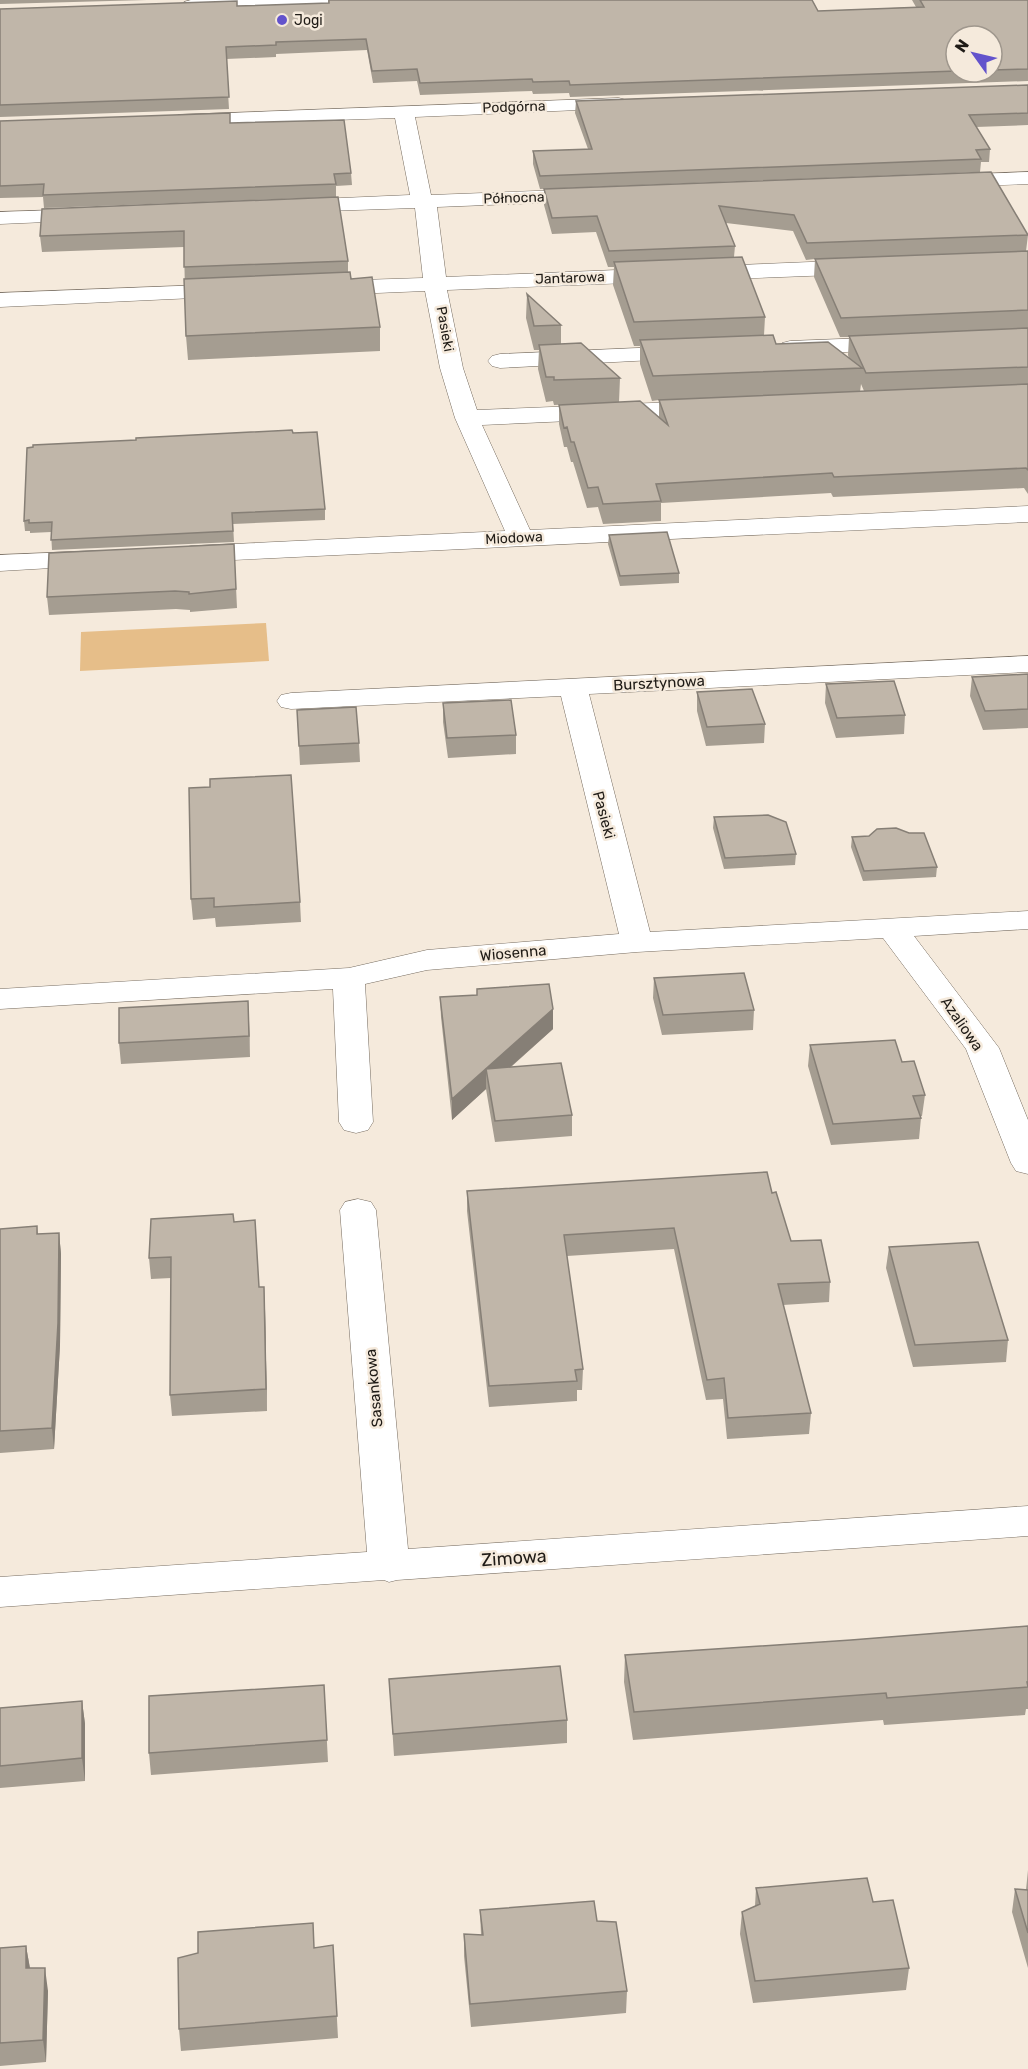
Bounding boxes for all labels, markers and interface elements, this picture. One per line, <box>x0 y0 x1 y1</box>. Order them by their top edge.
place label: Jogi <box>294 12 323 29</box>
marker: Jogi <box>275 13 289 27</box>
north arrow <box>944 24 1004 84</box>
text: N <box>951 36 973 56</box>
street label: Podgórna <box>482 97 546 117</box>
street label: Północna <box>483 188 545 208</box>
street label: Jantarowa <box>535 268 605 288</box>
street label: Pasieki <box>433 305 457 353</box>
street label: Miodowa <box>485 528 543 548</box>
street label: Bursztynowa <box>613 672 705 694</box>
street label: Pasieki <box>589 789 619 841</box>
street label: Wiosenna <box>479 941 547 965</box>
street label: Azaliowa <box>937 994 987 1054</box>
street label: Sasankowa <box>362 1348 386 1428</box>
street label: Zimowa <box>481 1545 547 1571</box>

